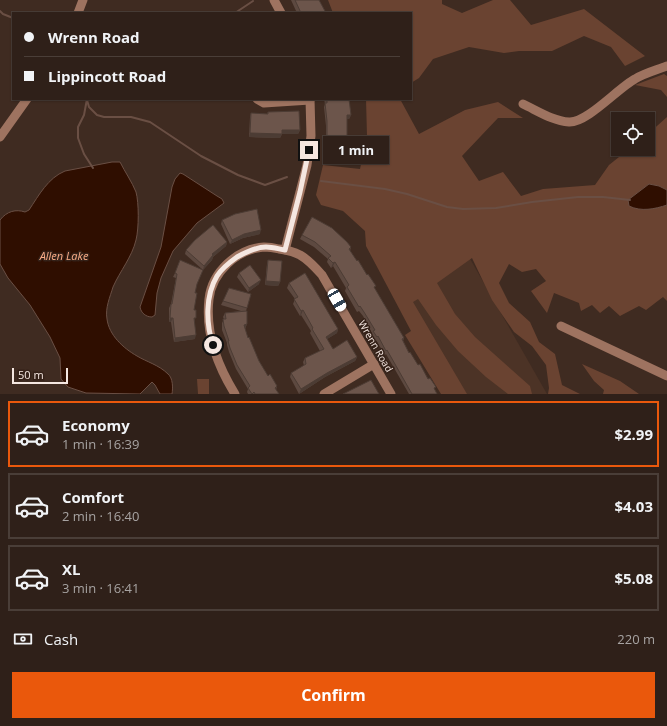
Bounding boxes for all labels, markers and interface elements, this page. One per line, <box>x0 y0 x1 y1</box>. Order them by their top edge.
text: Wrenn Road <box>48 27 140 47</box>
text: Lippincott Road <box>48 66 166 86</box>
map controls <box>611 112 655 156</box>
button: locate <box>611 112 655 156</box>
callout: 1 min <box>323 136 389 164</box>
route end <box>300 141 318 159</box>
text: 1 min <box>338 141 374 159</box>
water label: Allen Lake <box>39 248 89 263</box>
car <box>326 287 348 313</box>
street label: Wrenn Road <box>356 318 396 374</box>
route start <box>204 336 222 354</box>
scale bar <box>12 366 68 385</box>
text: 50 m <box>18 367 44 382</box>
text: Economy <box>62 415 130 435</box>
icon: car <box>14 416 50 452</box>
text: $2.99 <box>614 424 653 444</box>
text: 1 min · 16:39 <box>62 435 139 453</box>
text: Comfort <box>62 487 124 507</box>
icon: car <box>14 488 50 524</box>
text: $4.03 <box>614 496 653 516</box>
text: 2 min · 16:40 <box>62 507 139 525</box>
text: XL <box>62 559 80 579</box>
icon: car <box>14 560 50 596</box>
text: $5.08 <box>614 568 653 588</box>
text: 3 min · 16:41 <box>62 579 139 597</box>
icon: cash <box>12 628 34 650</box>
text: Cash <box>44 629 78 649</box>
text: 220 m <box>617 630 655 648</box>
button: Confirm <box>12 672 655 718</box>

